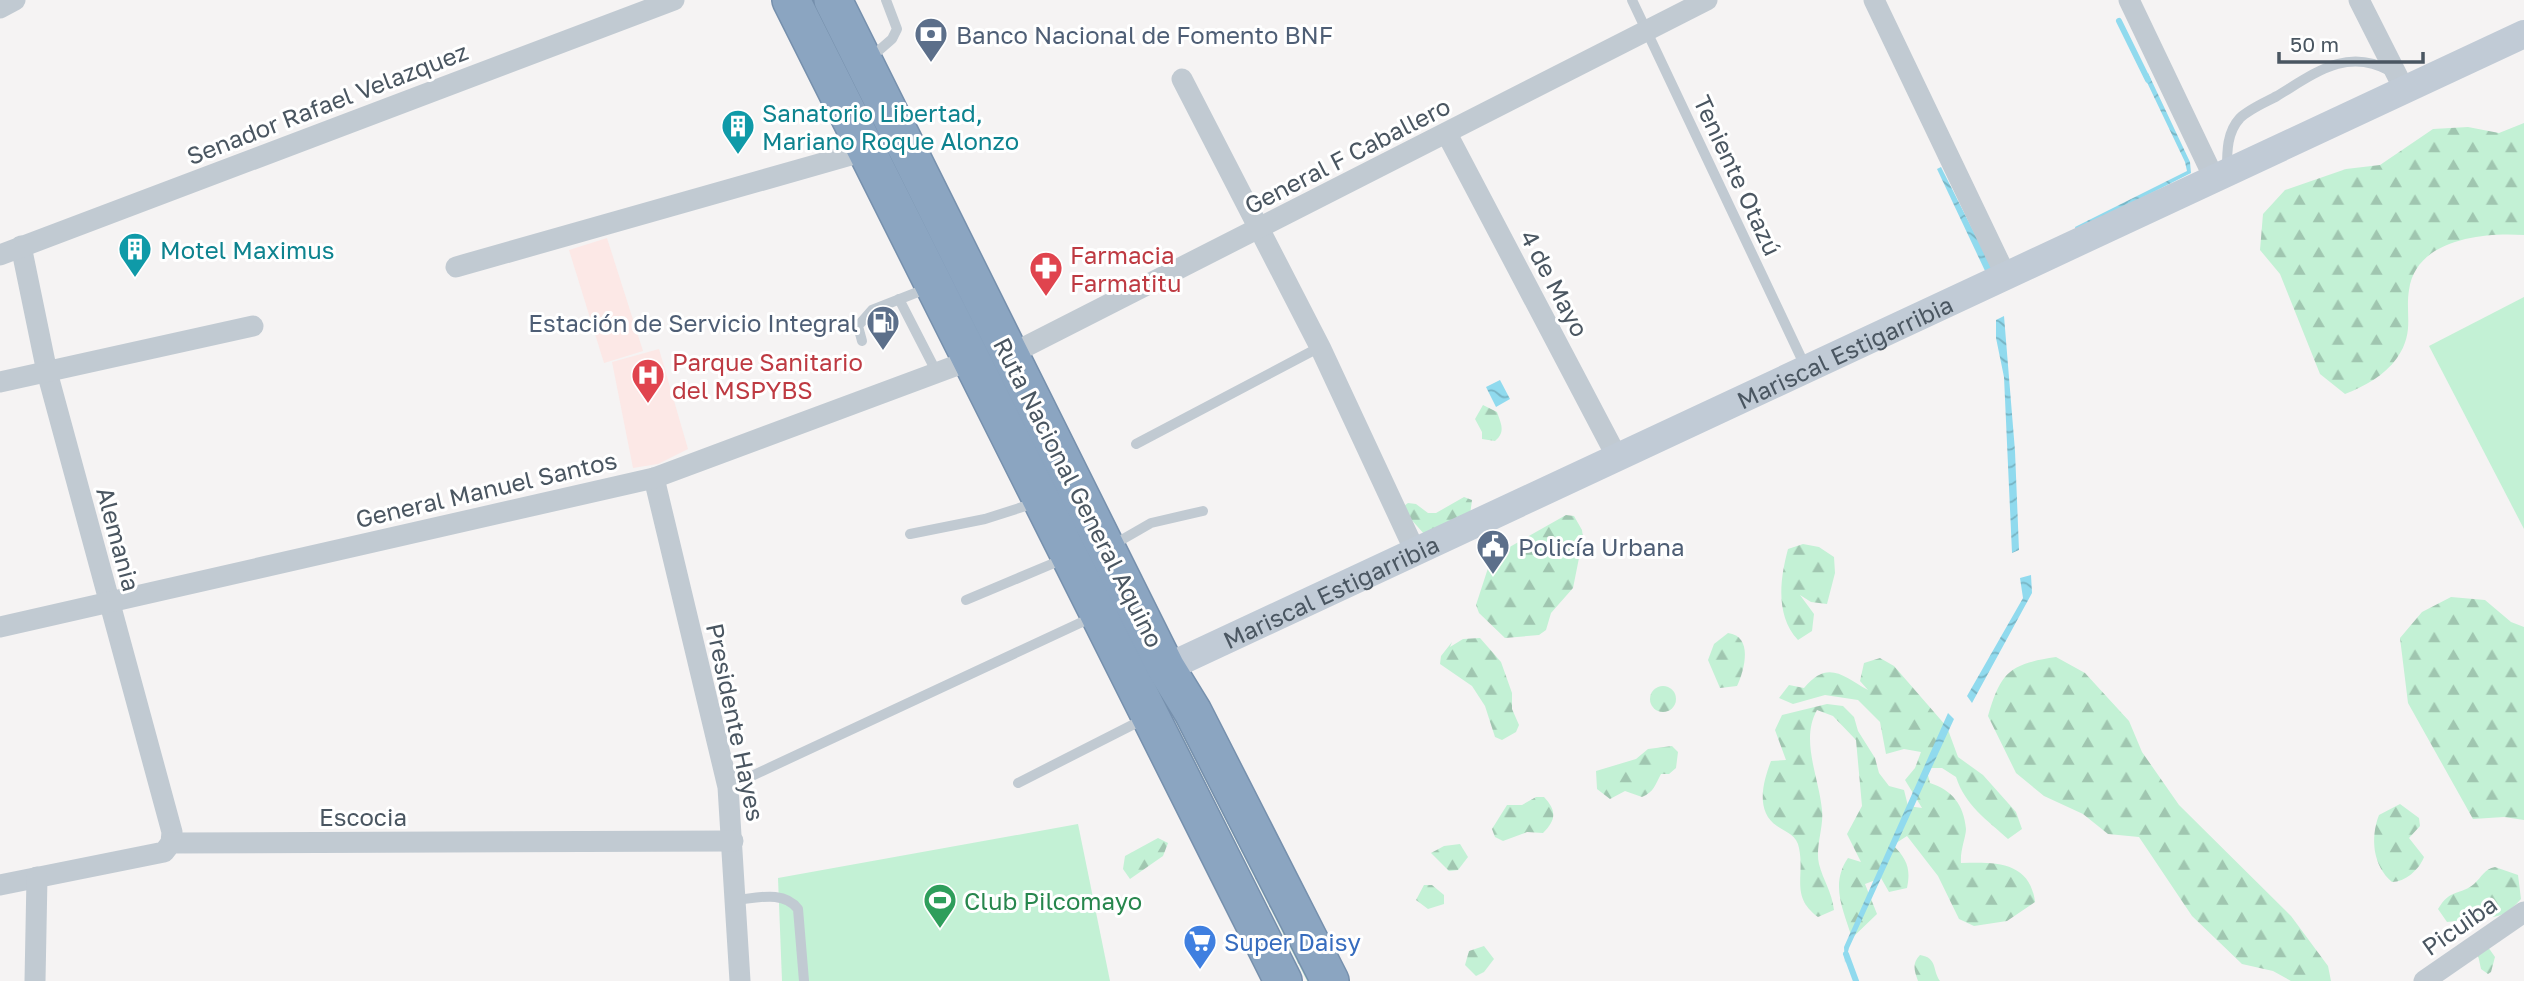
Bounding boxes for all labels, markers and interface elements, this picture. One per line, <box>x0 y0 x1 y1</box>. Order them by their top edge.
bank icon: Banco Nacional de Fomento BNF <box>912 15 950 64</box>
place label: Banco Nacional de Fomento BNF <box>956 20 1333 49</box>
scale bar <box>2279 21 2422 65</box>
text: 50 m <box>2290 31 2339 57</box>
street label: Senador Rafael Velazquez <box>182 36 472 170</box>
street label: Teniente Otazú <box>1688 90 1788 260</box>
street label: General F Caballero <box>1239 91 1455 219</box>
place label: Sanatorio Libertad, Mariano Roque Alonzo <box>762 98 1019 155</box>
building icon: Sanatorio Libertad, Mariano Roque Alonzo <box>719 107 757 156</box>
street label: 4 de Mayo <box>1515 225 1595 341</box>
building icon: Motel Maximus <box>116 230 154 279</box>
place label: Motel Maximus <box>160 235 335 264</box>
place label: Farmacia Farmatitu <box>1070 240 1181 297</box>
pharmacy icon: Farmacia Farmatitu <box>1027 249 1065 298</box>
street label: Mariscal Estigarribia <box>1732 288 1957 414</box>
fuel station icon: Estación de Servicio Integral <box>864 303 902 352</box>
place label: Estación de Servicio Integral <box>528 308 858 337</box>
street label: Ruta Nacional General Aquino <box>988 332 1170 652</box>
place label: Parque Sanitario del MSPYBS <box>672 347 863 404</box>
hospital icon: Parque Sanitario del MSPYBS <box>629 356 667 405</box>
street label: General Manuel Santos <box>353 445 619 533</box>
street label: Alemania <box>91 484 147 594</box>
public building icon: Policía Urbana <box>1474 527 1512 576</box>
street label: Mariscal Estigarribia <box>1218 528 1443 654</box>
place label: Policía Urbana <box>1518 532 1685 561</box>
street label: Presidente Hayes <box>701 620 771 824</box>
street label: Escocia <box>319 802 407 831</box>
sports icon: Club Pilcomayo <box>921 881 959 930</box>
place label: Club Pilcomayo <box>964 886 1142 915</box>
street label: Picuiba <box>2416 889 2502 961</box>
supermarket icon: Super Daisy <box>1181 922 1219 971</box>
place label: Super Daisy <box>1224 927 1361 956</box>

